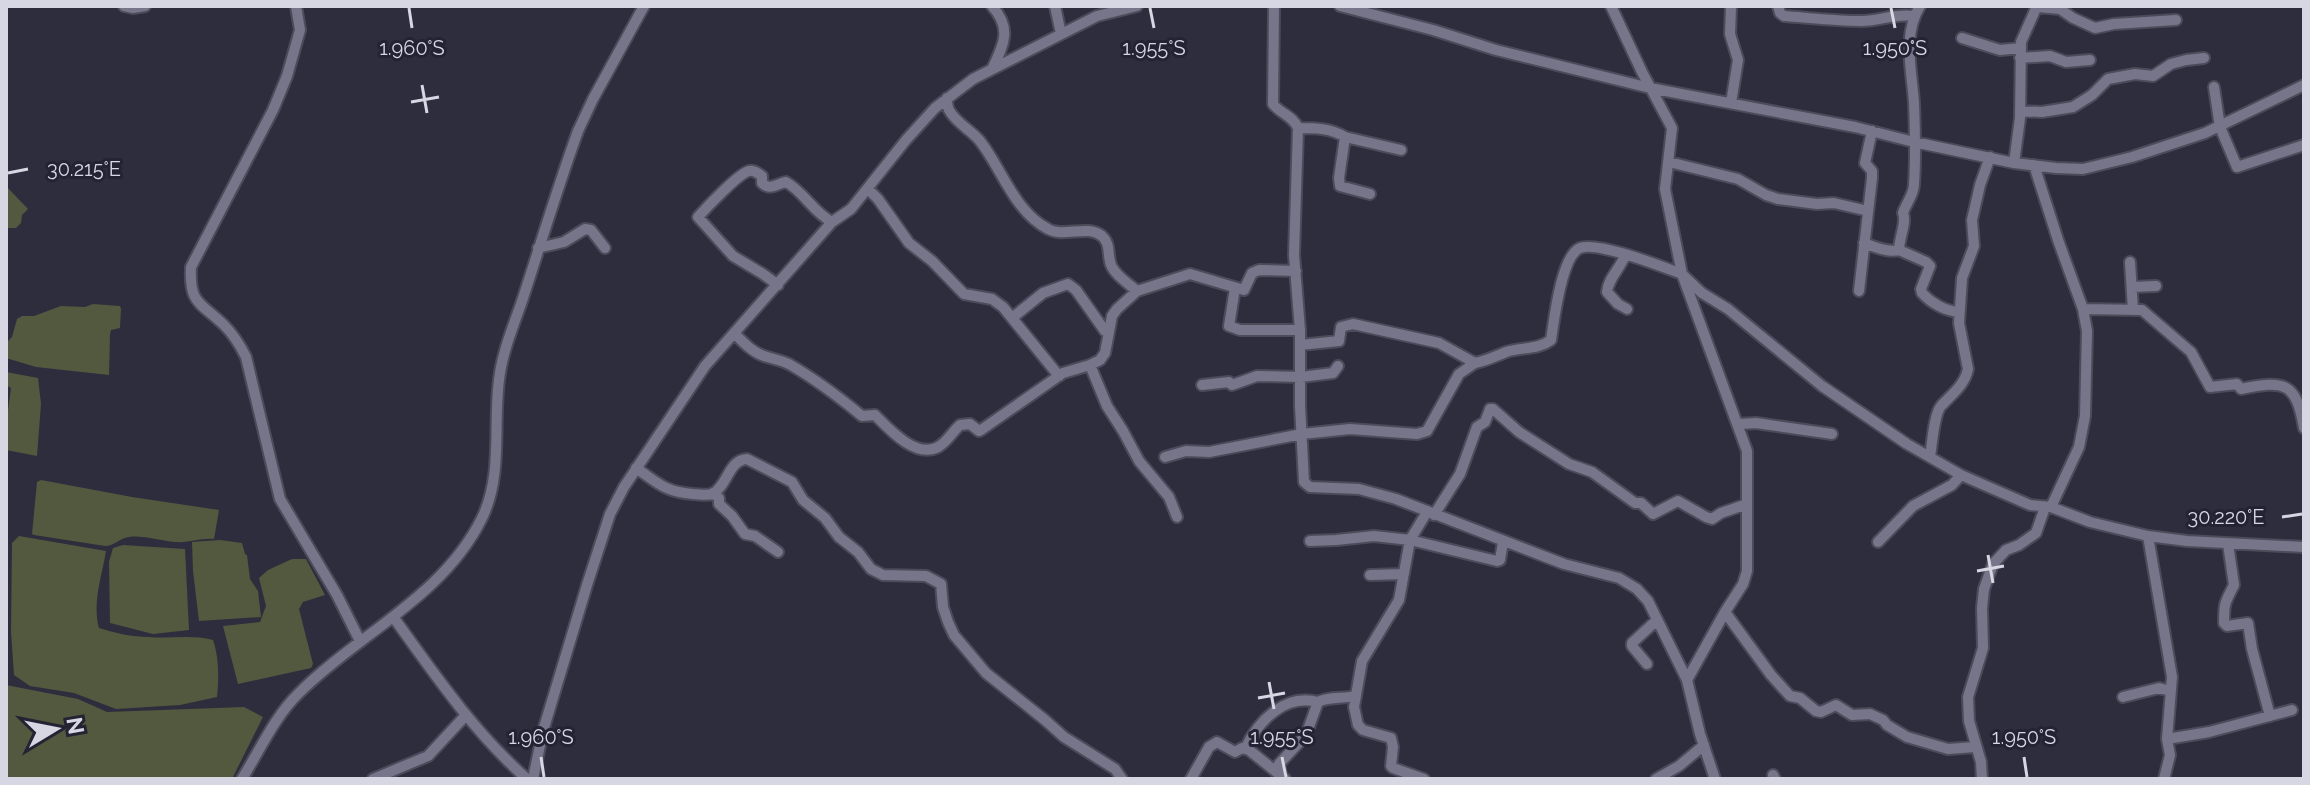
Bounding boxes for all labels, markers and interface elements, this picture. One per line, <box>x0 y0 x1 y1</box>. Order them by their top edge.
text: 1.960°S <box>379 36 445 60</box>
text: 1.955°S <box>1122 36 1186 60</box>
text: 1.950°S <box>1863 36 1927 60</box>
text: 30.215°E <box>47 157 121 181</box>
text: 30.220°E <box>2188 505 2264 529</box>
north arrow <box>16 689 96 769</box>
text: N <box>61 715 90 736</box>
text: 1.960°S <box>508 725 574 749</box>
text: 1.955°S <box>1250 725 1314 749</box>
text: 1.950°S <box>1992 725 2056 749</box>

